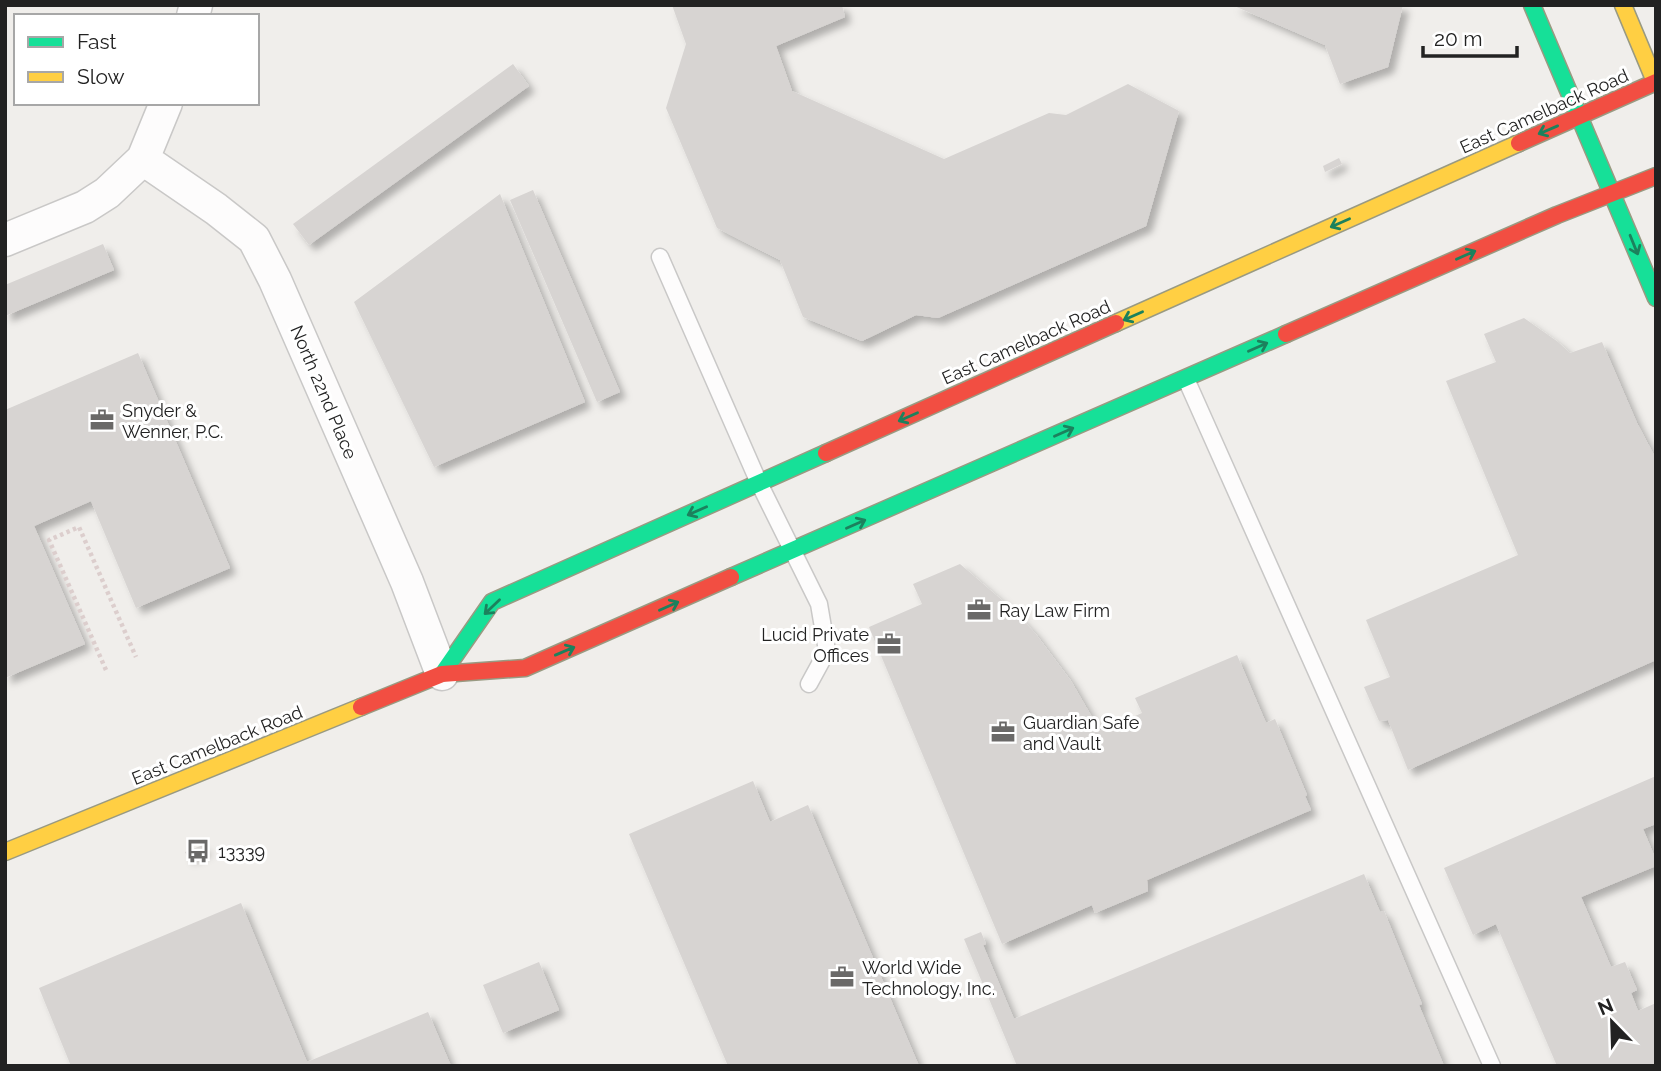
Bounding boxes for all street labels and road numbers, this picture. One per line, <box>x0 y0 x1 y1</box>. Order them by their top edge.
street label: East Camelback Road <box>1456 64 1632 158</box>
street label: East Camelback Road <box>938 295 1114 389</box>
street label: North 22nd Place <box>286 322 362 462</box>
street label: East Camelback Road <box>129 701 305 789</box>

